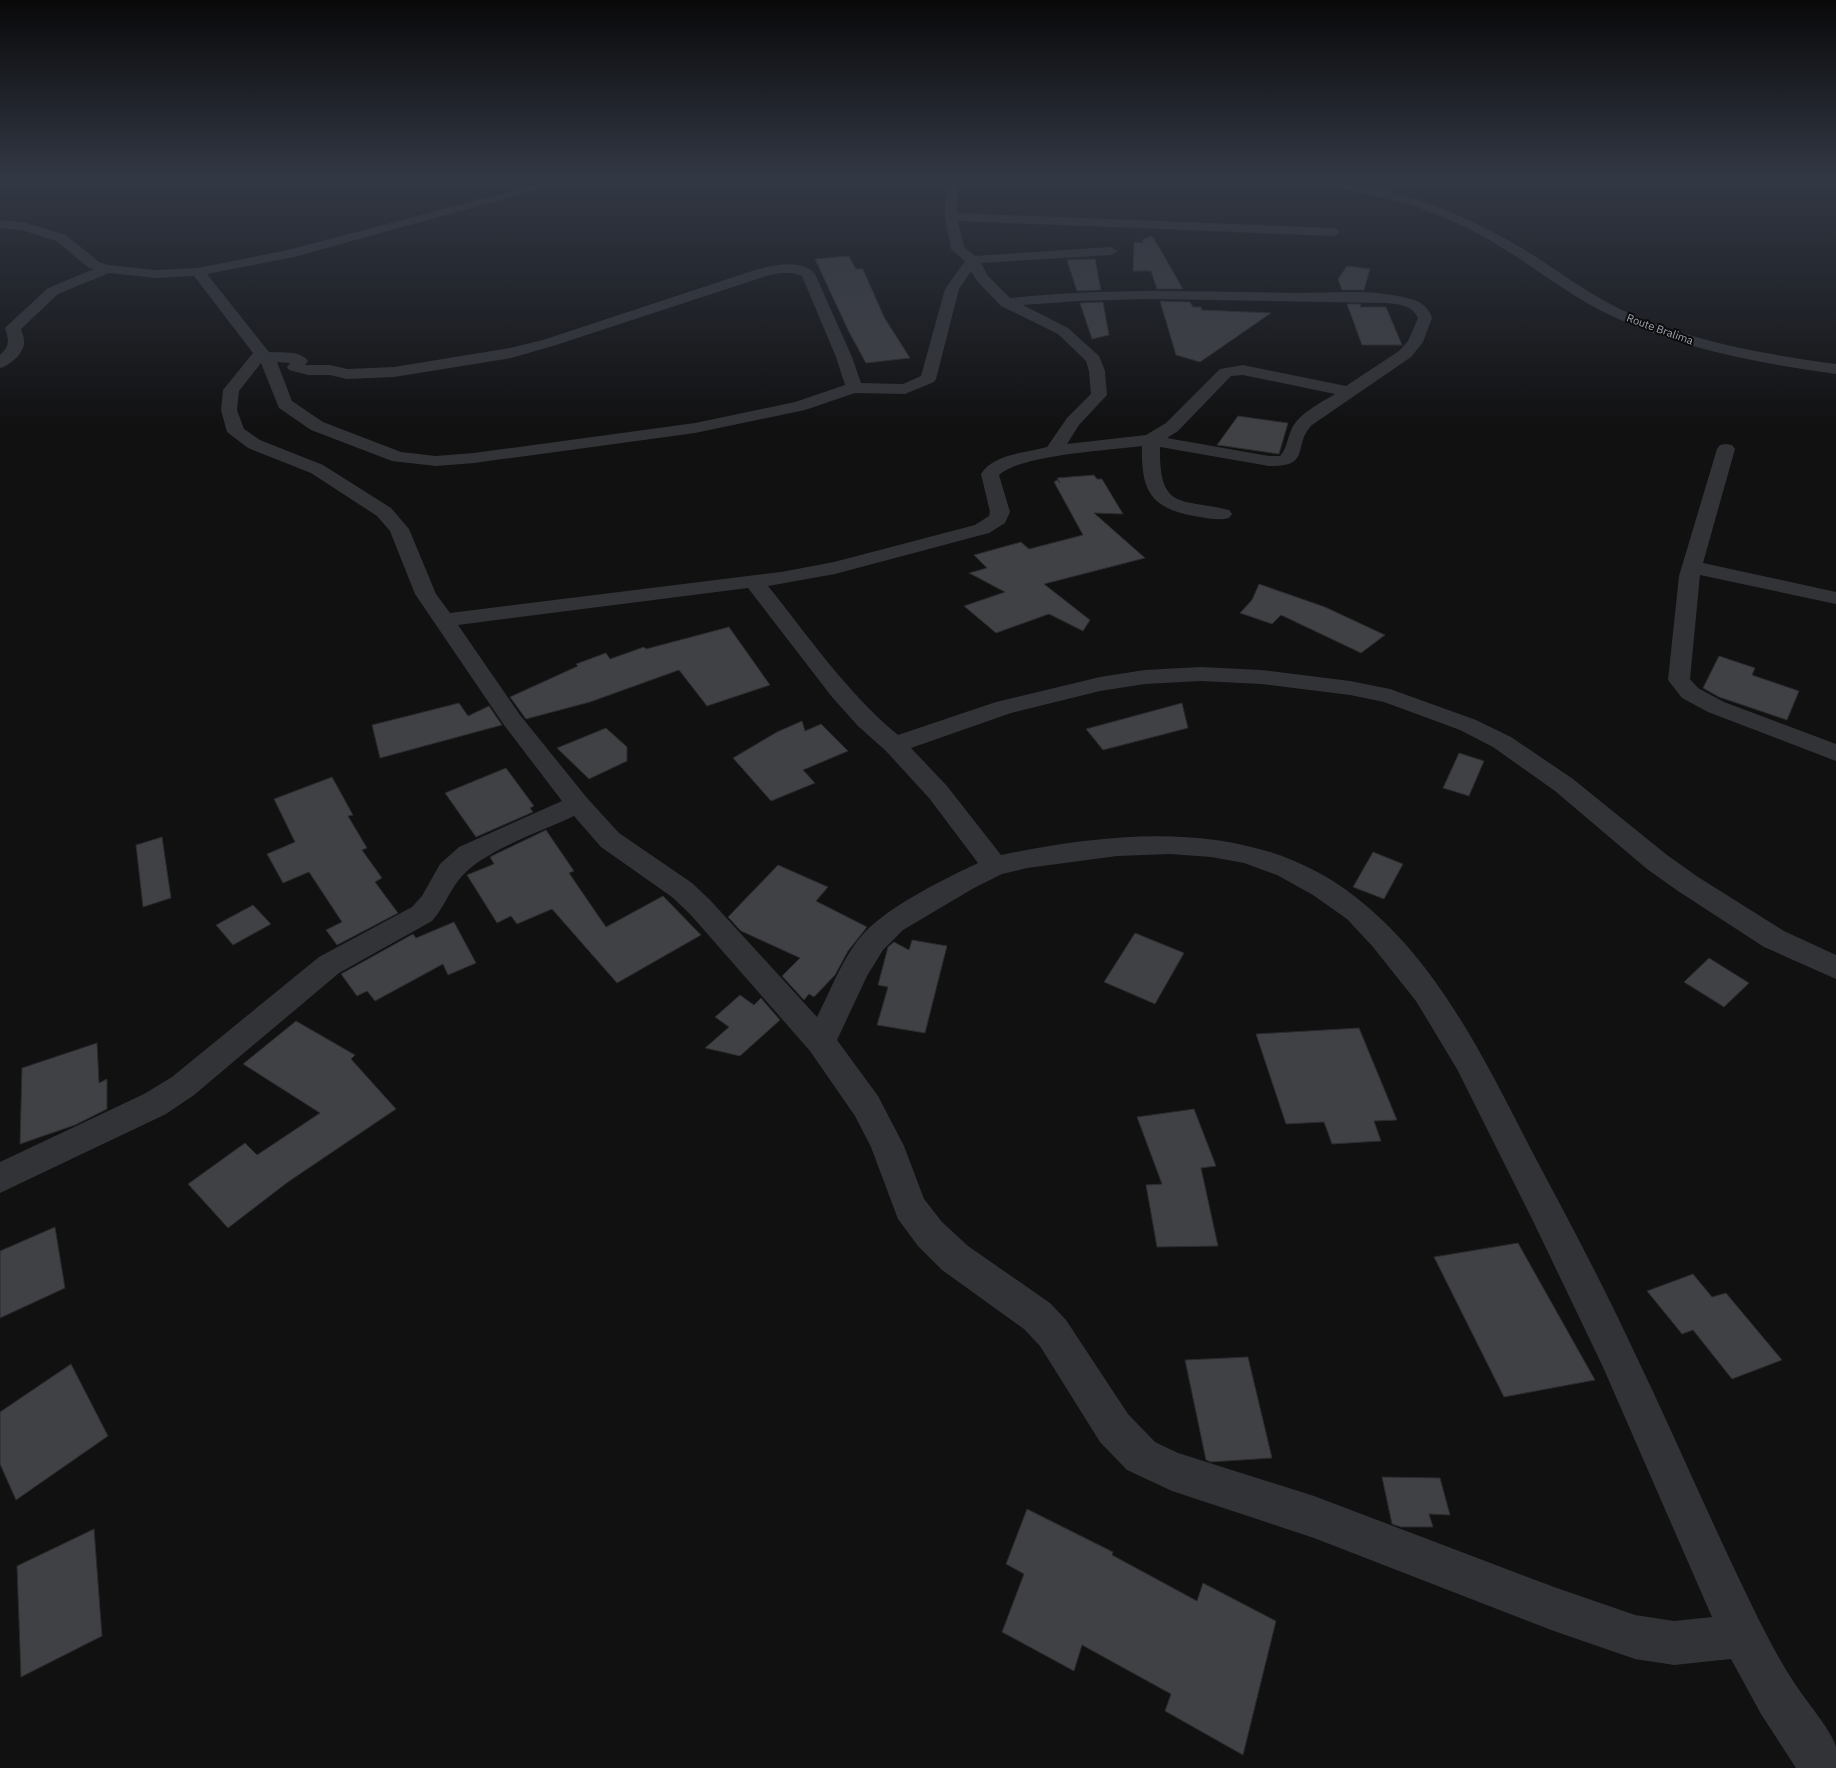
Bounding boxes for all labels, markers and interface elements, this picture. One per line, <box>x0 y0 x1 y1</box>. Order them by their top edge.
street label: Route Bralima <box>1625 310 1695 348</box>

